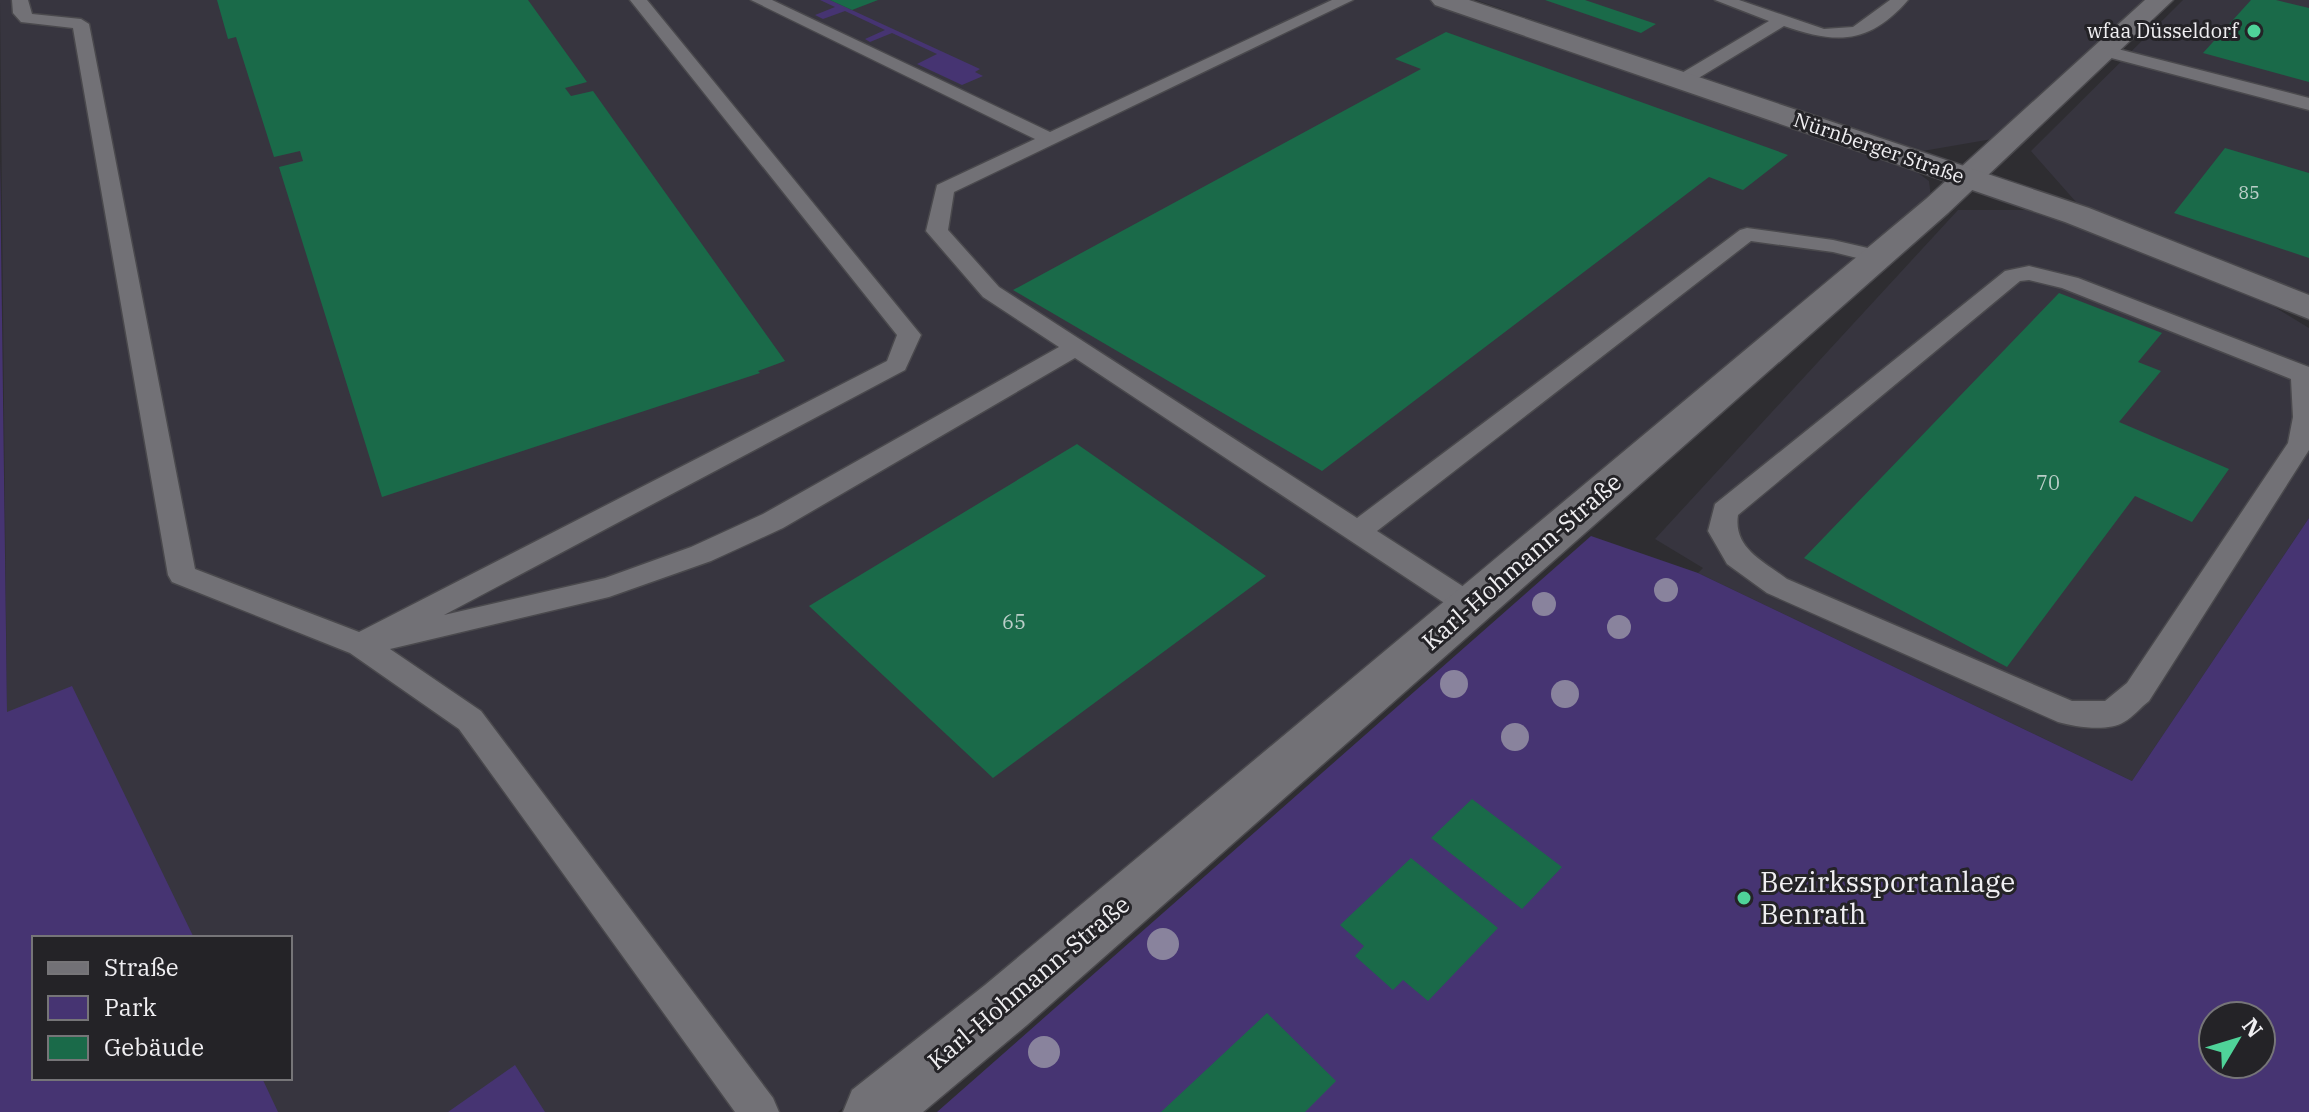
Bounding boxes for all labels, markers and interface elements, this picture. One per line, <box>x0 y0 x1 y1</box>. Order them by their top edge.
place label: wfaa Düsseldorf <box>2087 17 2239 44</box>
marker: wfaa Düsseldorf <box>2245 22 2263 40</box>
street label: Nürnberger Straße <box>1790 106 1968 189</box>
house number: 85 <box>2238 181 2260 204</box>
street label: Karl-Hohmann-Straße <box>1415 466 1628 657</box>
house number: 70 <box>2036 469 2060 496</box>
house number: 65 <box>1002 608 1026 635</box>
place label: Bezirkssportanlage Benrath <box>1760 863 2015 932</box>
street label: Karl-Hohmann-Straße <box>921 888 1136 1076</box>
marker: Bezirkssportanlage Benrath <box>1735 889 1753 907</box>
legend <box>32 936 292 1080</box>
text: Straße <box>104 951 179 983</box>
text: Park <box>104 991 156 1023</box>
north arrow <box>2197 1000 2277 1080</box>
text: N <box>2236 1012 2270 1043</box>
text: Gebäude <box>104 1031 204 1063</box>

